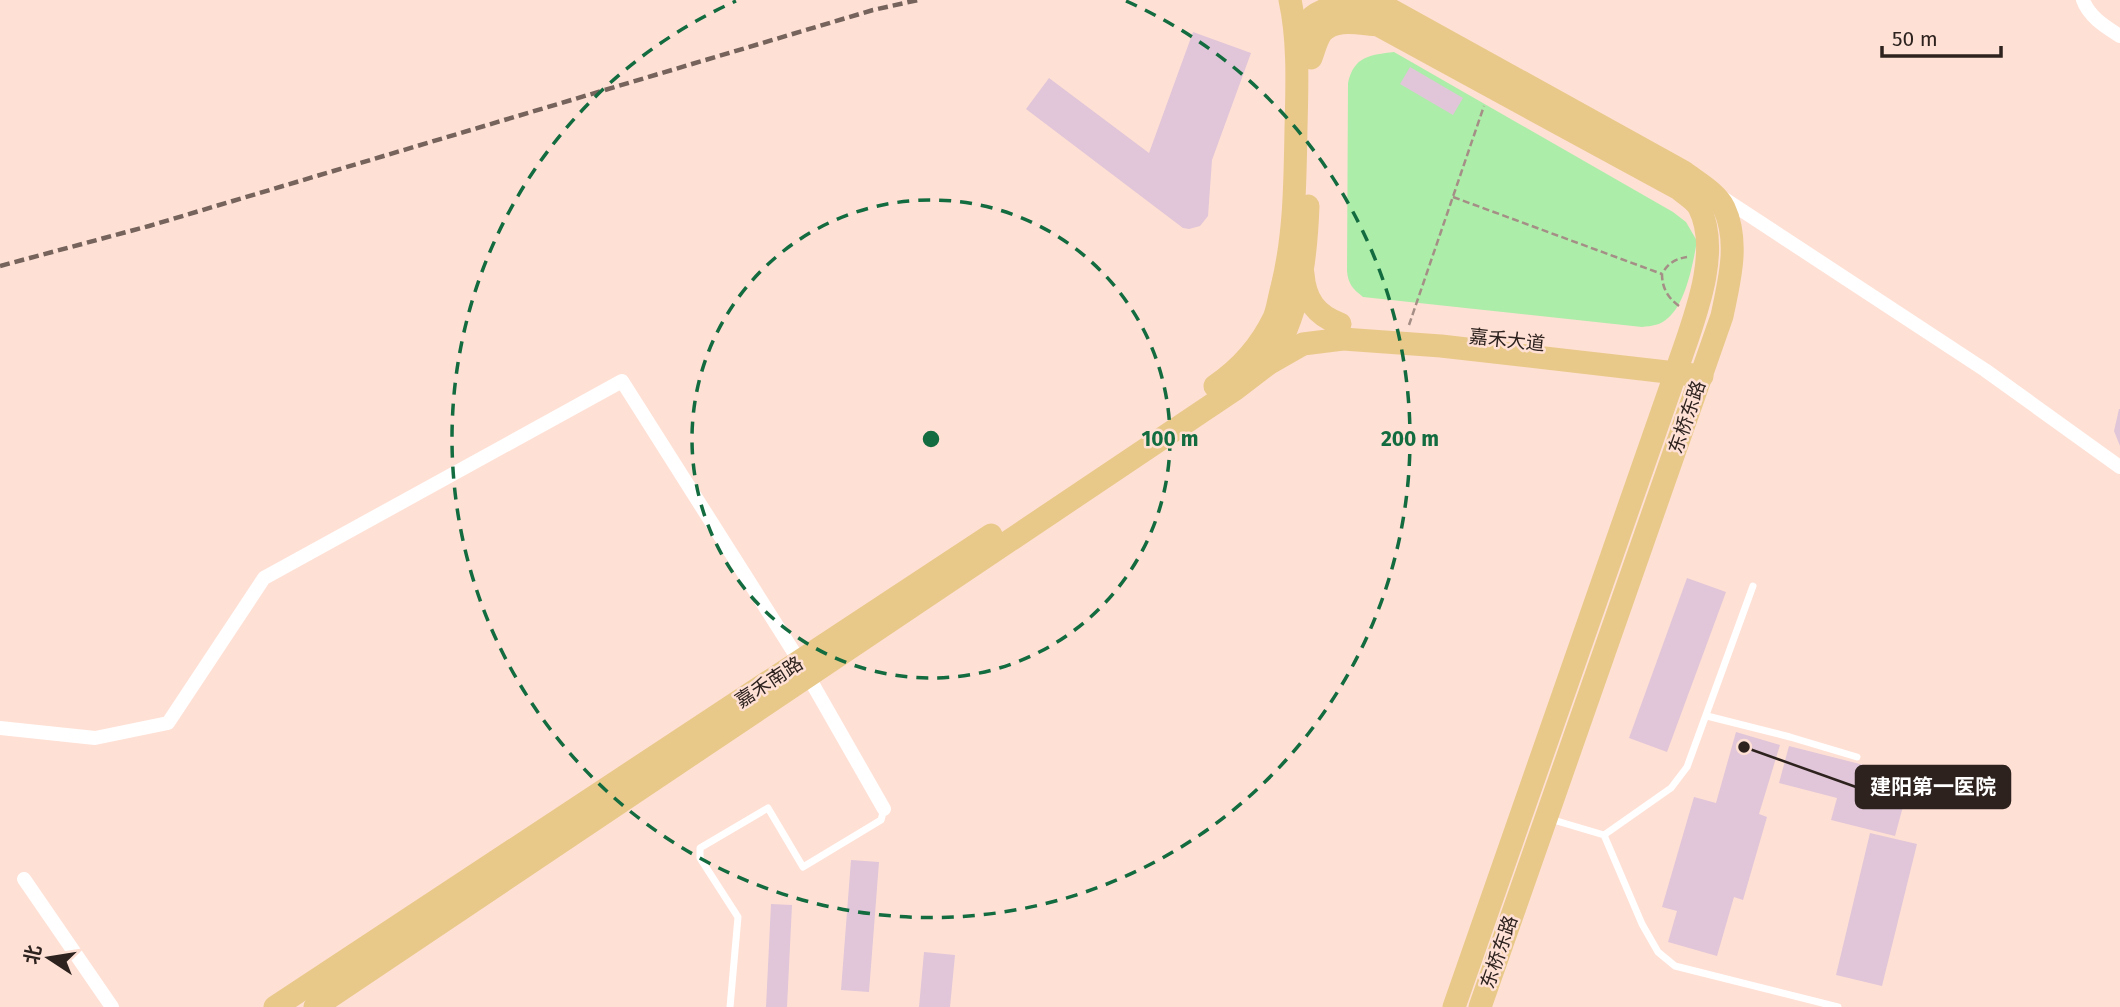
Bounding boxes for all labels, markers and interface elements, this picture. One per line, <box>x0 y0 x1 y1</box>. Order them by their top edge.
scale bar <box>1882 14 2001 58</box>
text: 50 m <box>1892 26 1938 52</box>
street label: 嘉禾大道 <box>1468 325 1546 355</box>
street label: 东桥东路 <box>1664 377 1710 457</box>
text: 100 m <box>1141 426 1199 452</box>
text: 200 m <box>1381 426 1439 452</box>
centre of rings <box>919 427 943 451</box>
street label: 嘉禾南路 <box>731 652 807 712</box>
callout: 建阳第一医院 <box>1856 766 2010 808</box>
text: 建阳第一医院 <box>1870 774 1996 800</box>
street label: 东桥东路 <box>1476 912 1522 992</box>
north arrow <box>14 923 84 993</box>
text: 北 <box>20 943 46 966</box>

